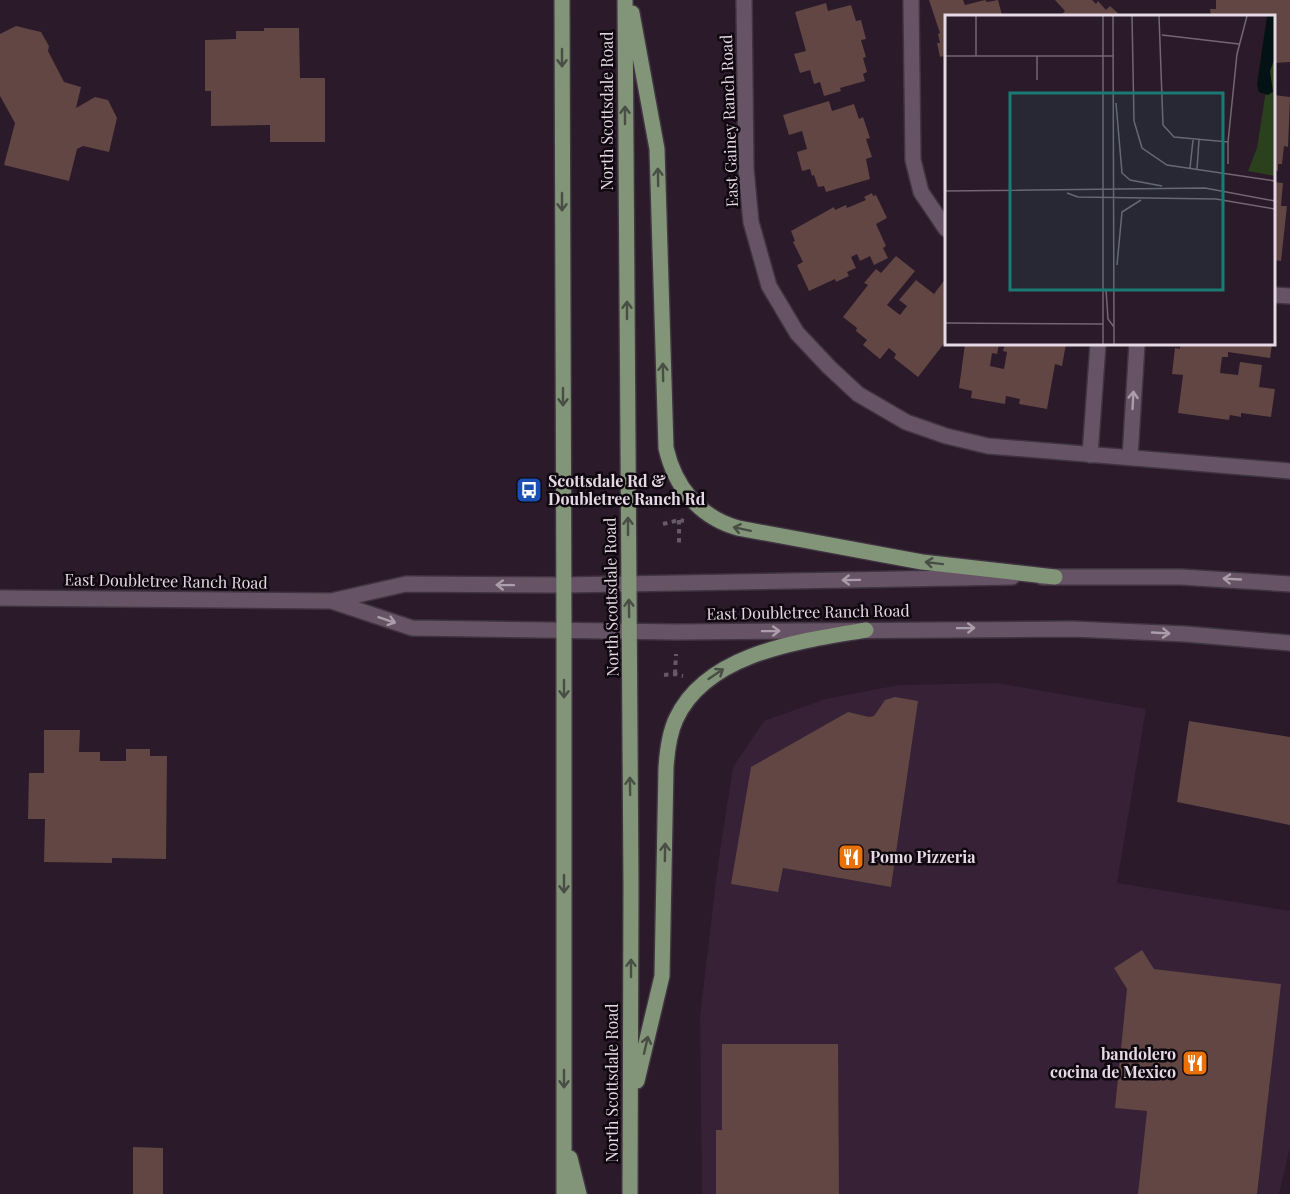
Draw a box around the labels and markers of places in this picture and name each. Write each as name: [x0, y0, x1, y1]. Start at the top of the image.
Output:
place label: Scottsdale Rd & Doubletree Ranch Rd: [548, 470, 706, 509]
bus stop icon: Scottsdale Rd & Doubletree Ranch Rd: [514, 475, 544, 505]
restaurant icon: Pomo Pizzeria: [836, 842, 866, 872]
place label: Pomo Pizzeria: [870, 846, 976, 867]
place label: bandolero cocina de Mexico: [1050, 1043, 1176, 1082]
restaurant icon: bandolero cocina de Mexico: [1180, 1048, 1210, 1078]

